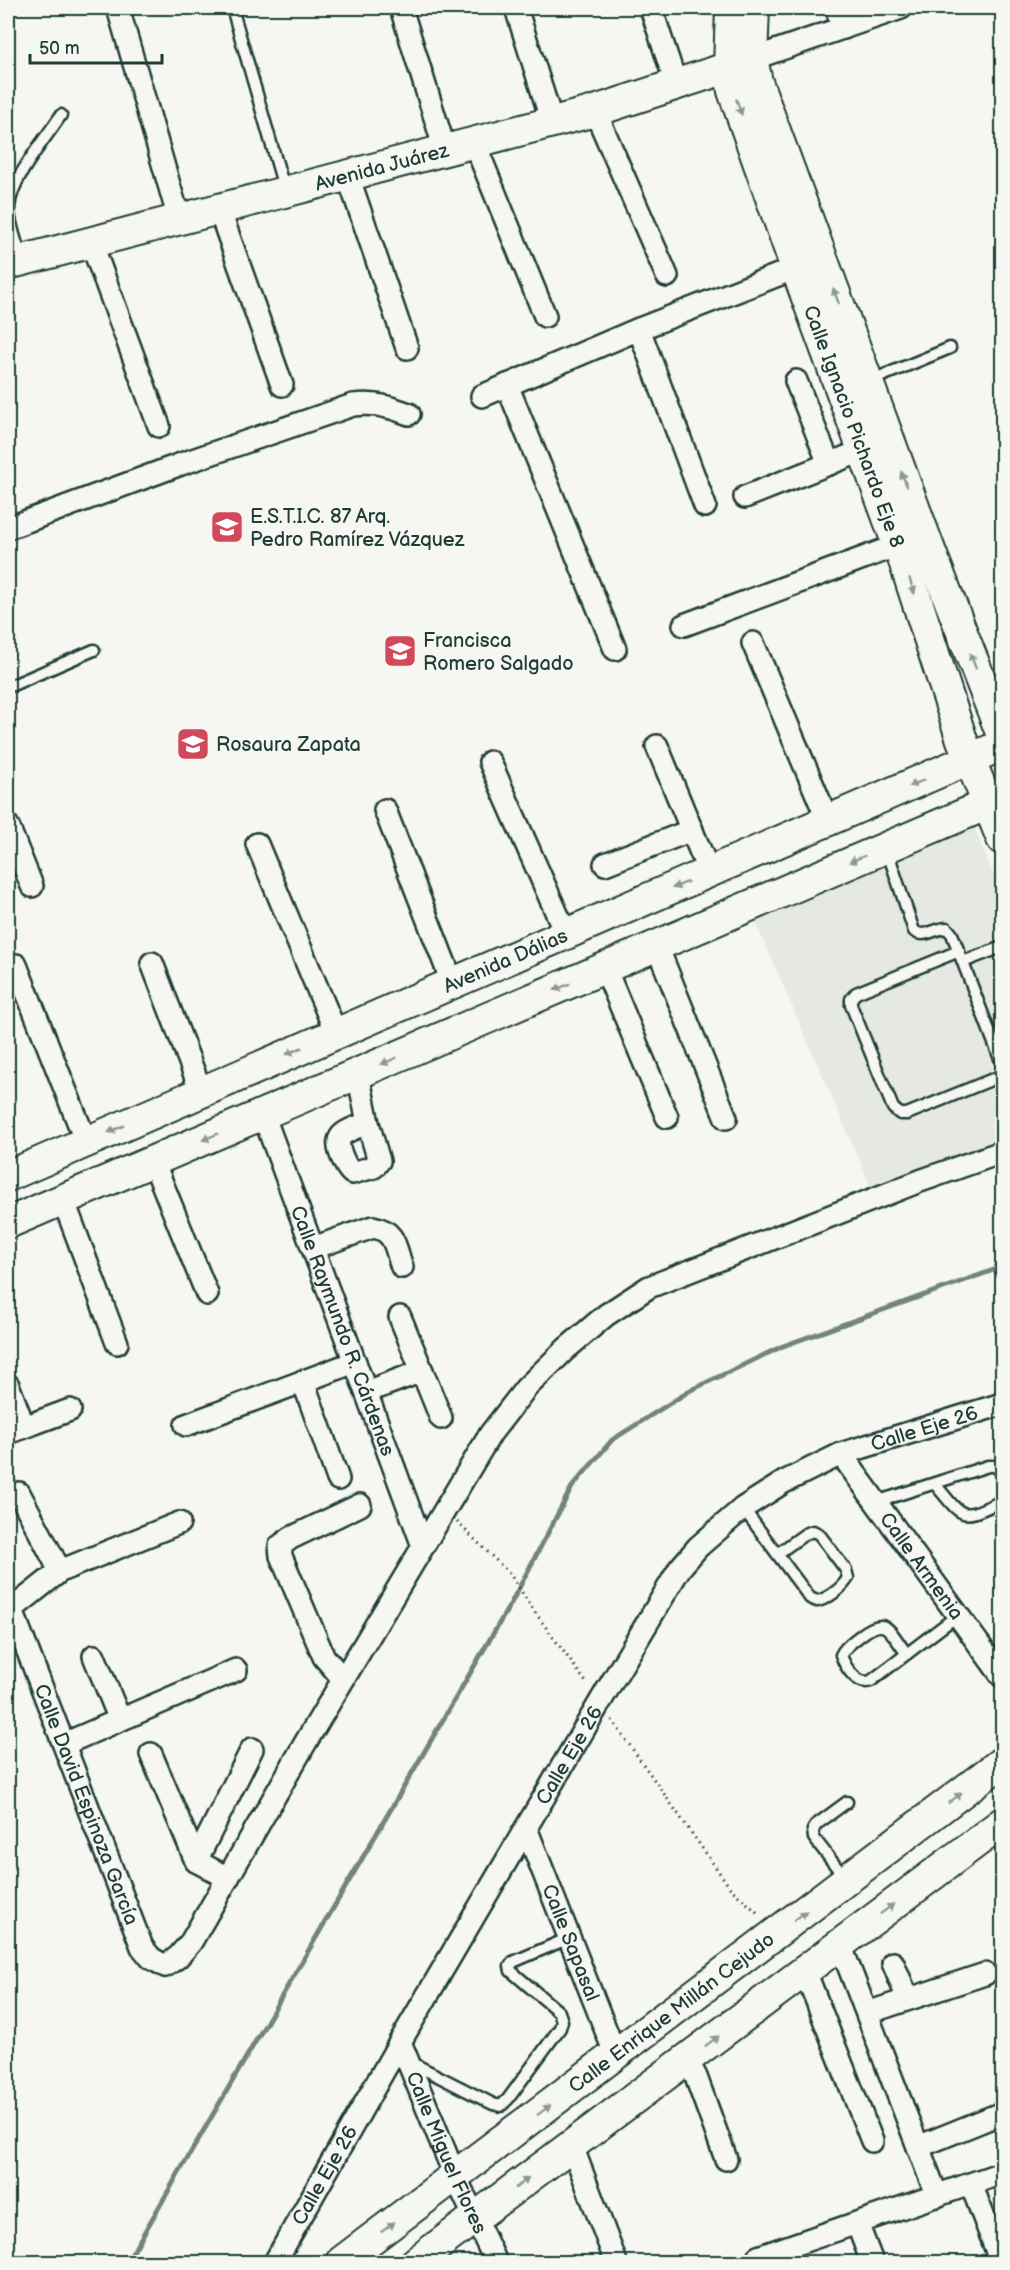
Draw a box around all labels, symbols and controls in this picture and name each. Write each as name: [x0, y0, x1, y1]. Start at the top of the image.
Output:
scale bar: [30, 27, 162, 65]
text: 50 m: [39, 38, 80, 59]
one-way arrow: [734, 98, 744, 116]
street label: Avenida Juárez: [312, 139, 452, 197]
one-way arrow: [830, 287, 840, 305]
street label: Calle Ignacio Pichardo Eje 8: [798, 302, 909, 551]
one-way arrow: [899, 470, 909, 488]
place label: E.S.T.I.C. 87 Arq. Pedro Ramírez Vázquez: [250, 505, 465, 552]
school or university icon: E.S.T.I.C. 87 Arq. Pedro Ramírez Vázquez: [209, 509, 245, 545]
one-way arrow: [908, 577, 918, 595]
place label: Francisca Romero Salgado: [423, 629, 574, 676]
school or university icon: Francisca Romero Salgado: [382, 633, 418, 669]
one-way arrow: [968, 652, 978, 670]
school or university icon: Rosaura Zapata: [175, 726, 211, 762]
place label: Rosaura Zapata: [216, 733, 361, 757]
one-way arrow: [907, 778, 925, 788]
one-way arrow: [848, 855, 866, 864]
one-way arrow: [671, 880, 688, 889]
street label: Avenida Dálias: [440, 924, 572, 999]
one-way arrow: [554, 982, 571, 991]
one-way arrow: [285, 1046, 303, 1056]
one-way arrow: [380, 1056, 398, 1066]
one-way arrow: [106, 1124, 124, 1134]
one-way arrow: [200, 1132, 218, 1142]
street label: Calle Raymundo R. Cárdenas: [285, 1202, 400, 1460]
street label: Calle Eje 26: [868, 1401, 981, 1457]
street label: Calle Armenia: [874, 1508, 968, 1625]
street label: Calle David Espinoza García: [29, 1681, 143, 1929]
street label: Calle Eje 26: [531, 1702, 608, 1809]
one-way arrow: [947, 1792, 963, 1804]
street label: Calle Sapasal: [536, 1881, 604, 2005]
one-way arrow: [879, 1903, 895, 1915]
one-way arrow: [792, 1910, 808, 1923]
street label: Calle Enrique Millán Cejudo: [564, 1928, 779, 2099]
one-way arrow: [704, 2034, 720, 2047]
street label: Calle Miguel Flores: [400, 2068, 492, 2238]
one-way arrow: [535, 2104, 551, 2116]
street label: Calle Eje 26: [287, 2121, 363, 2230]
one-way arrow: [514, 2177, 530, 2189]
one-way arrow: [380, 2221, 396, 2233]

